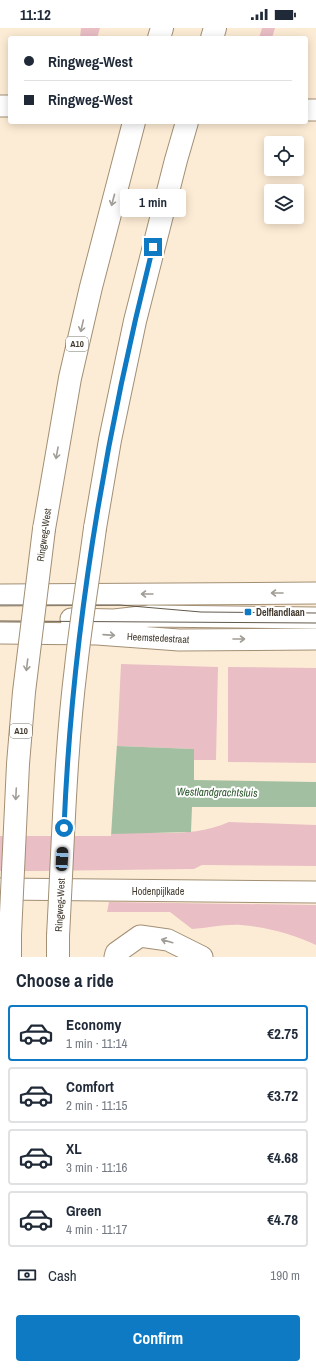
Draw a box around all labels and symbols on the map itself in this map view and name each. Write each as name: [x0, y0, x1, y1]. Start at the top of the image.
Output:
callout: 1 min: [120, 189, 186, 217]
one-way arrow: [109, 193, 116, 206]
route end: [144, 238, 162, 256]
one-way arrow: [77, 319, 85, 332]
road number: A10: [66, 337, 88, 351]
one-way arrow: [53, 447, 61, 460]
street label: Ringweg-West: [34, 507, 54, 562]
one-way arrow: [271, 589, 284, 597]
one-way arrow: [141, 590, 154, 598]
place label: Delflandlaan: [256, 606, 305, 619]
marker: Delflandlaan: [243, 607, 253, 617]
street label: Heemstedestraat: [126, 630, 190, 646]
one-way arrow: [102, 632, 115, 639]
one-way arrow: [232, 635, 245, 643]
one-way arrow: [24, 658, 31, 671]
road number: A10: [10, 724, 32, 738]
water label: Westlandgrachtsluis: [176, 784, 258, 800]
one-way arrow: [13, 787, 20, 800]
route start: [55, 819, 73, 837]
car: [55, 847, 69, 871]
street label: Ringweg-West: [52, 877, 68, 932]
street label: Hodenpijlkade: [132, 885, 185, 898]
one-way arrow: [160, 937, 173, 944]

